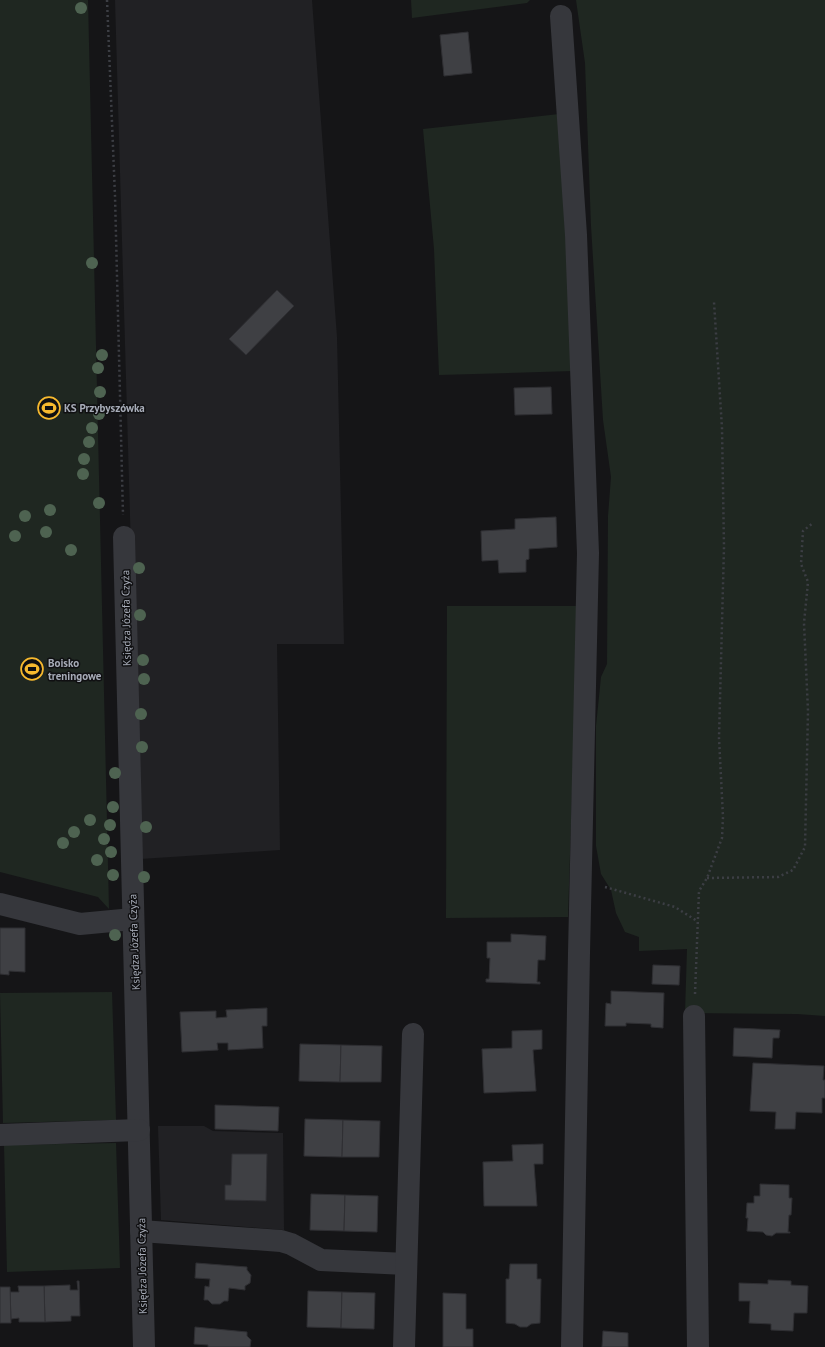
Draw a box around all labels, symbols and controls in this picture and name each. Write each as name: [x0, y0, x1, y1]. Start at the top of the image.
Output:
sports icon: KS Przybyszówka: [36, 395, 62, 421]
place label: KS Przybyszówka: [64, 401, 145, 415]
street label: Księdza Józefa Czyża: [118, 570, 134, 666]
sports icon: Boisko treningowe: [19, 656, 45, 682]
place label: Boisko treningowe: [48, 656, 102, 683]
street label: Księdza Józefa Czyża: [125, 894, 143, 990]
street label: Księdza Józefa Czyża: [134, 1218, 150, 1314]

